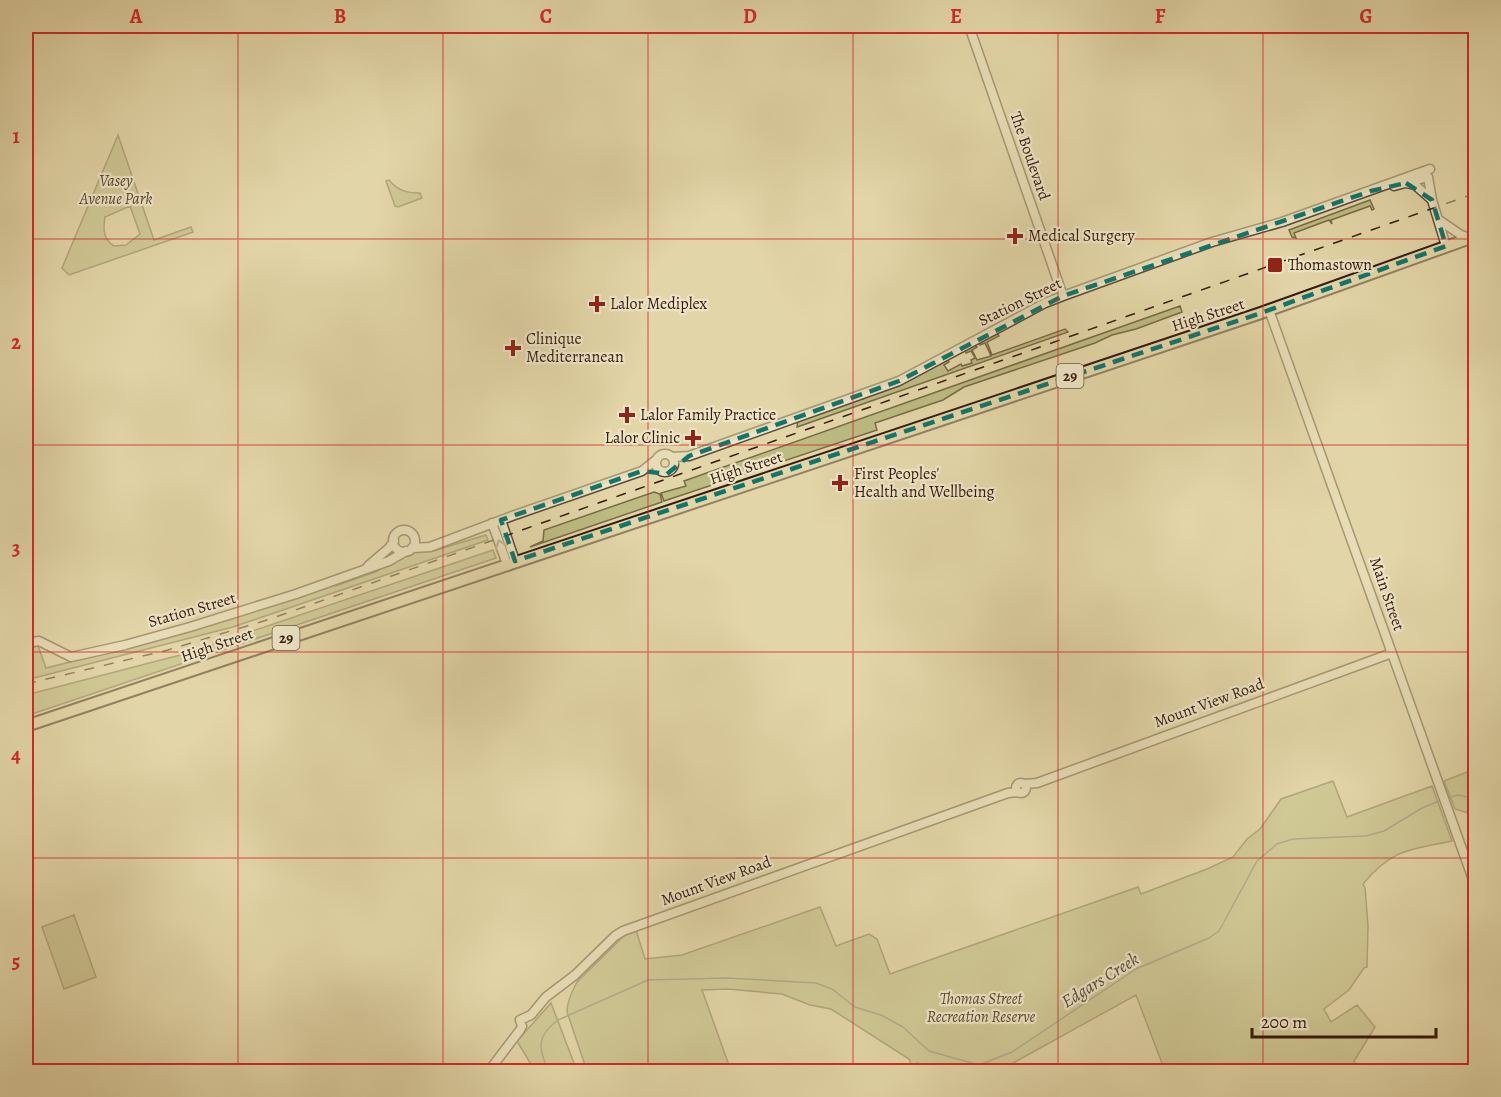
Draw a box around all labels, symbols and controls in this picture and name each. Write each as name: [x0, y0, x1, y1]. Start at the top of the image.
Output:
text: A: [129, 3, 143, 30]
text: B: [334, 3, 346, 30]
text: C: [540, 3, 552, 30]
text: D: [743, 3, 757, 30]
text: E: [950, 3, 962, 30]
text: F: [1155, 3, 1166, 30]
text: G: [1359, 3, 1373, 30]
street label: The Boulevard: [1005, 109, 1056, 204]
text: 1: [12, 123, 20, 150]
park label: Vasey Avenue Park: [79, 170, 152, 210]
place label: Medical Surgery: [1028, 225, 1135, 247]
marker: Medical Surgery: [1006, 227, 1024, 245]
place label: Thomastown: [1288, 254, 1372, 276]
marker: Thomastown: [1266, 256, 1284, 274]
street label: Station Street: [975, 272, 1065, 332]
place label: Lalor Mediplex: [610, 293, 707, 315]
street label: High Street: [1169, 293, 1247, 337]
marker: Lalor Mediplex: [588, 295, 606, 313]
place label: Clinique Mediterranean: [526, 328, 624, 368]
text: 2: [11, 329, 21, 356]
marker: Clinique Mediterranean: [504, 339, 522, 357]
road number: 29: [1056, 364, 1084, 388]
place label: Lalor Family Practice: [640, 404, 776, 426]
marker: Lalor Family Practice: [618, 406, 636, 424]
place label: Lalor Clinic: [605, 427, 680, 449]
marker: Lalor Clinic: [684, 429, 702, 447]
street label: High Street: [707, 446, 785, 490]
place label: First Peoples' Health and Wellbeing: [854, 463, 995, 503]
marker: First Peoples' Health and Wellbeing: [831, 474, 849, 492]
text: 3: [12, 535, 20, 562]
one-way arrow: [494, 539, 507, 549]
street label: Main Street: [1364, 554, 1410, 634]
street label: Station Street: [146, 587, 238, 633]
street label: High Street: [178, 622, 256, 668]
road number: 29: [272, 626, 300, 650]
street label: Mount View Road: [1151, 673, 1267, 733]
text: 4: [11, 742, 21, 769]
street label: Mount View Road: [658, 851, 774, 911]
water label: Edgars Creek: [1057, 947, 1143, 1013]
text: 5: [12, 948, 20, 975]
park label: Thomas Street Recreation Reserve: [927, 988, 1035, 1028]
scale bar: [1252, 1001, 1436, 1039]
text: 200 m: [1261, 1010, 1307, 1034]

